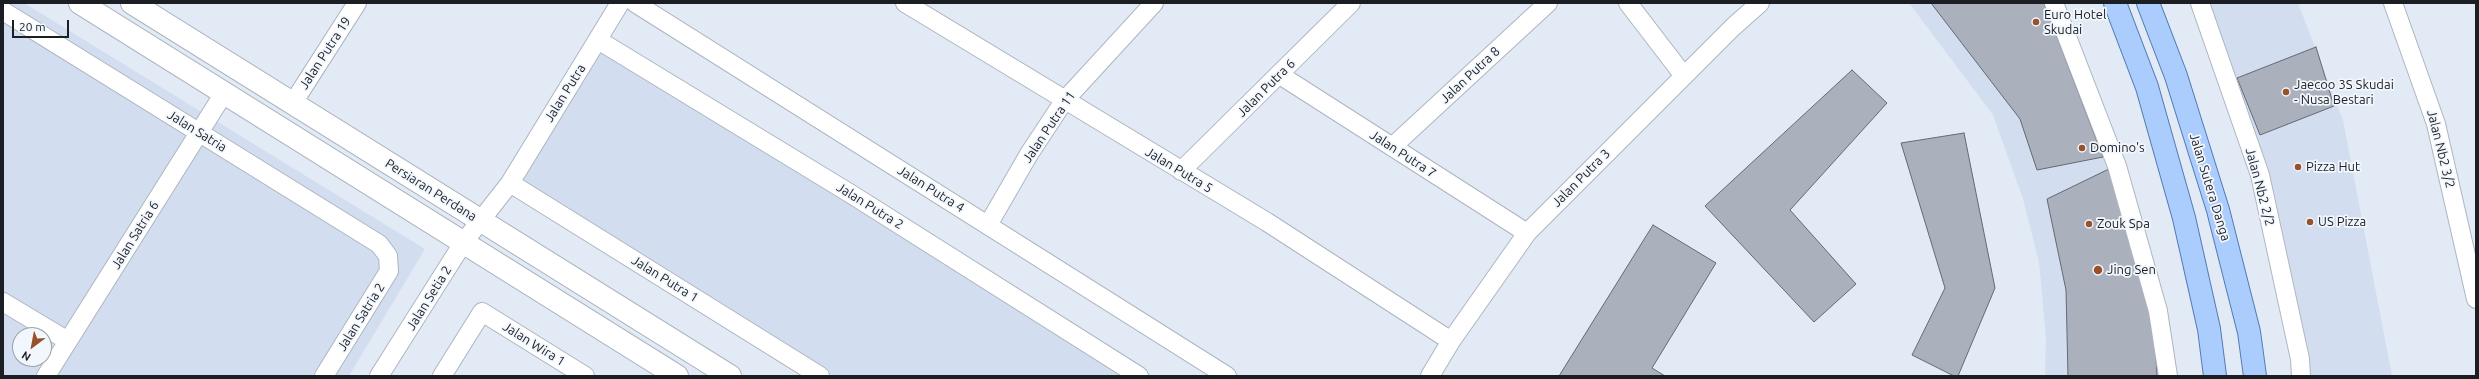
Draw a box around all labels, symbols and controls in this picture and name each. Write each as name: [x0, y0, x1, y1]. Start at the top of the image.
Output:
place label: Euro Hotel Skudai: [2044, 7, 2106, 38]
scale bar: [14, 12, 71, 38]
street label: Jalan Putra 19: [296, 14, 354, 92]
marker: Euro Hotel Skudai: [2031, 17, 2041, 27]
text: 20 m: [19, 20, 46, 33]
street label: Jalan Putra 8: [1437, 43, 1503, 107]
street label: Jalan Putra 6: [1234, 56, 1298, 120]
street label: Jalan Putra: [541, 61, 589, 125]
place label: Jaecoo 3S Skudai - Nusa Bestari: [2294, 77, 2394, 108]
marker: Jaecoo 3S Skudai - Nusa Bestari: [2281, 87, 2291, 97]
street label: Jalan Putra 11: [1019, 88, 1079, 166]
street label: Jalan Satria: [164, 107, 230, 155]
street label: Jalan Nb2 3/2: [2424, 108, 2458, 190]
street label: Jalan Putra 7: [1367, 127, 1439, 181]
street label: Jalan Sutera Danga: [2186, 131, 2234, 243]
place label: Domino's: [2090, 140, 2145, 156]
marker: Domino's: [2077, 143, 2087, 153]
street label: Jalan Putra 5: [1142, 144, 1216, 196]
street label: Jalan Putra 3: [1549, 146, 1613, 210]
street label: Jalan Nb2 2/2: [2242, 146, 2278, 228]
street label: Persiaran Perdana: [382, 156, 480, 224]
place label: Pizza Hut: [2306, 159, 2360, 175]
street label: Jalan Putra 4: [895, 162, 967, 216]
marker: Pizza Hut: [2293, 162, 2303, 172]
street label: Jalan Putra 2: [834, 179, 906, 233]
street label: Jalan Satria 6: [108, 198, 162, 272]
place label: US Pizza: [2318, 214, 2366, 230]
place label: Zouk Spa: [2097, 216, 2150, 232]
marker: US Pizza: [2305, 217, 2315, 227]
marker: Zouk Spa: [2084, 219, 2094, 229]
street label: Jalan Putra 1: [629, 252, 701, 306]
place label: Jing Sen: [2107, 262, 2156, 278]
street label: Jalan Setia 2: [403, 263, 455, 333]
marker: Jing Sen: [2092, 264, 2104, 276]
street label: Jalan Satria 2: [334, 280, 388, 354]
street label: Jalan Wira 1: [500, 319, 568, 369]
north arrow: [12, 327, 52, 367]
text: N: [20, 349, 33, 364]

